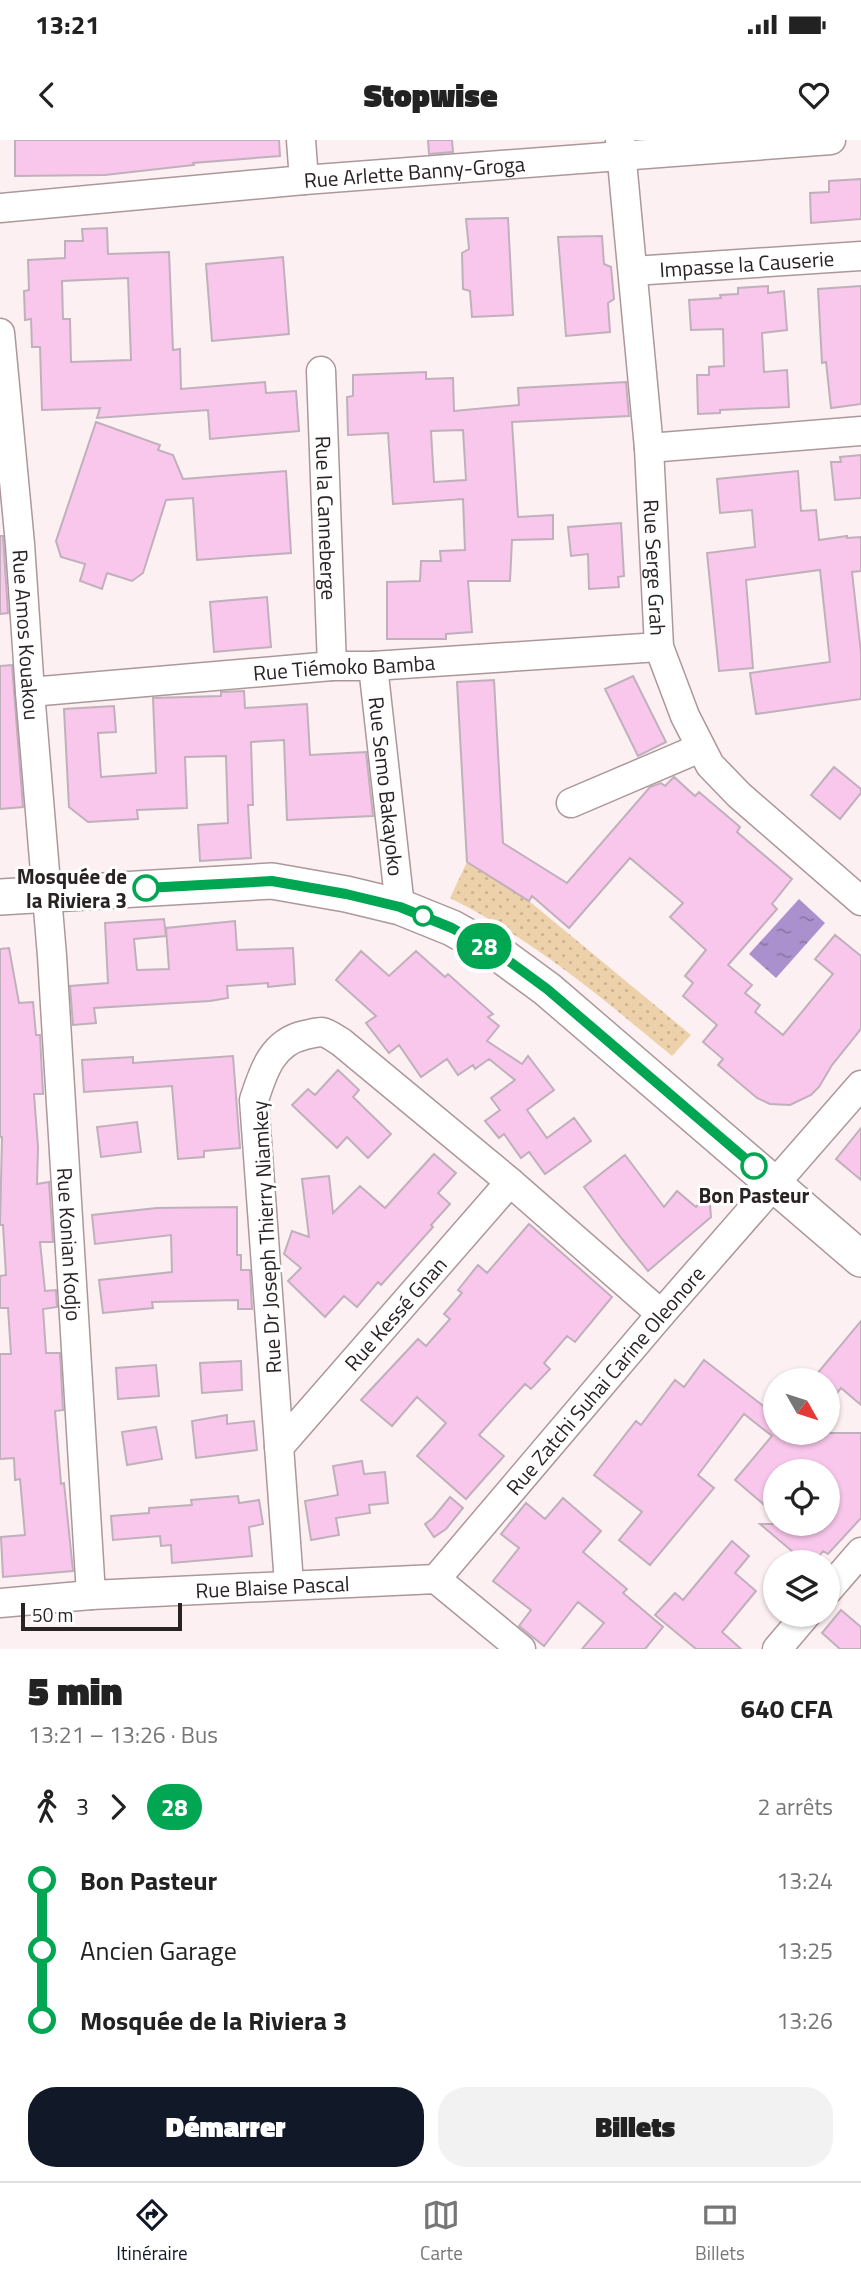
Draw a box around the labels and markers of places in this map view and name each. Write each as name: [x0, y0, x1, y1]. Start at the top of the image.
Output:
place label: Mosquée de la Riviera 3: [17, 860, 127, 916]
marker: Mosquée de la Riviera 3: [133, 875, 159, 901]
unlabelled marker: [413, 906, 433, 926]
marker: Bon Pasteur: [741, 1153, 767, 1179]
place label: Bon Pasteur: [699, 1179, 810, 1211]

